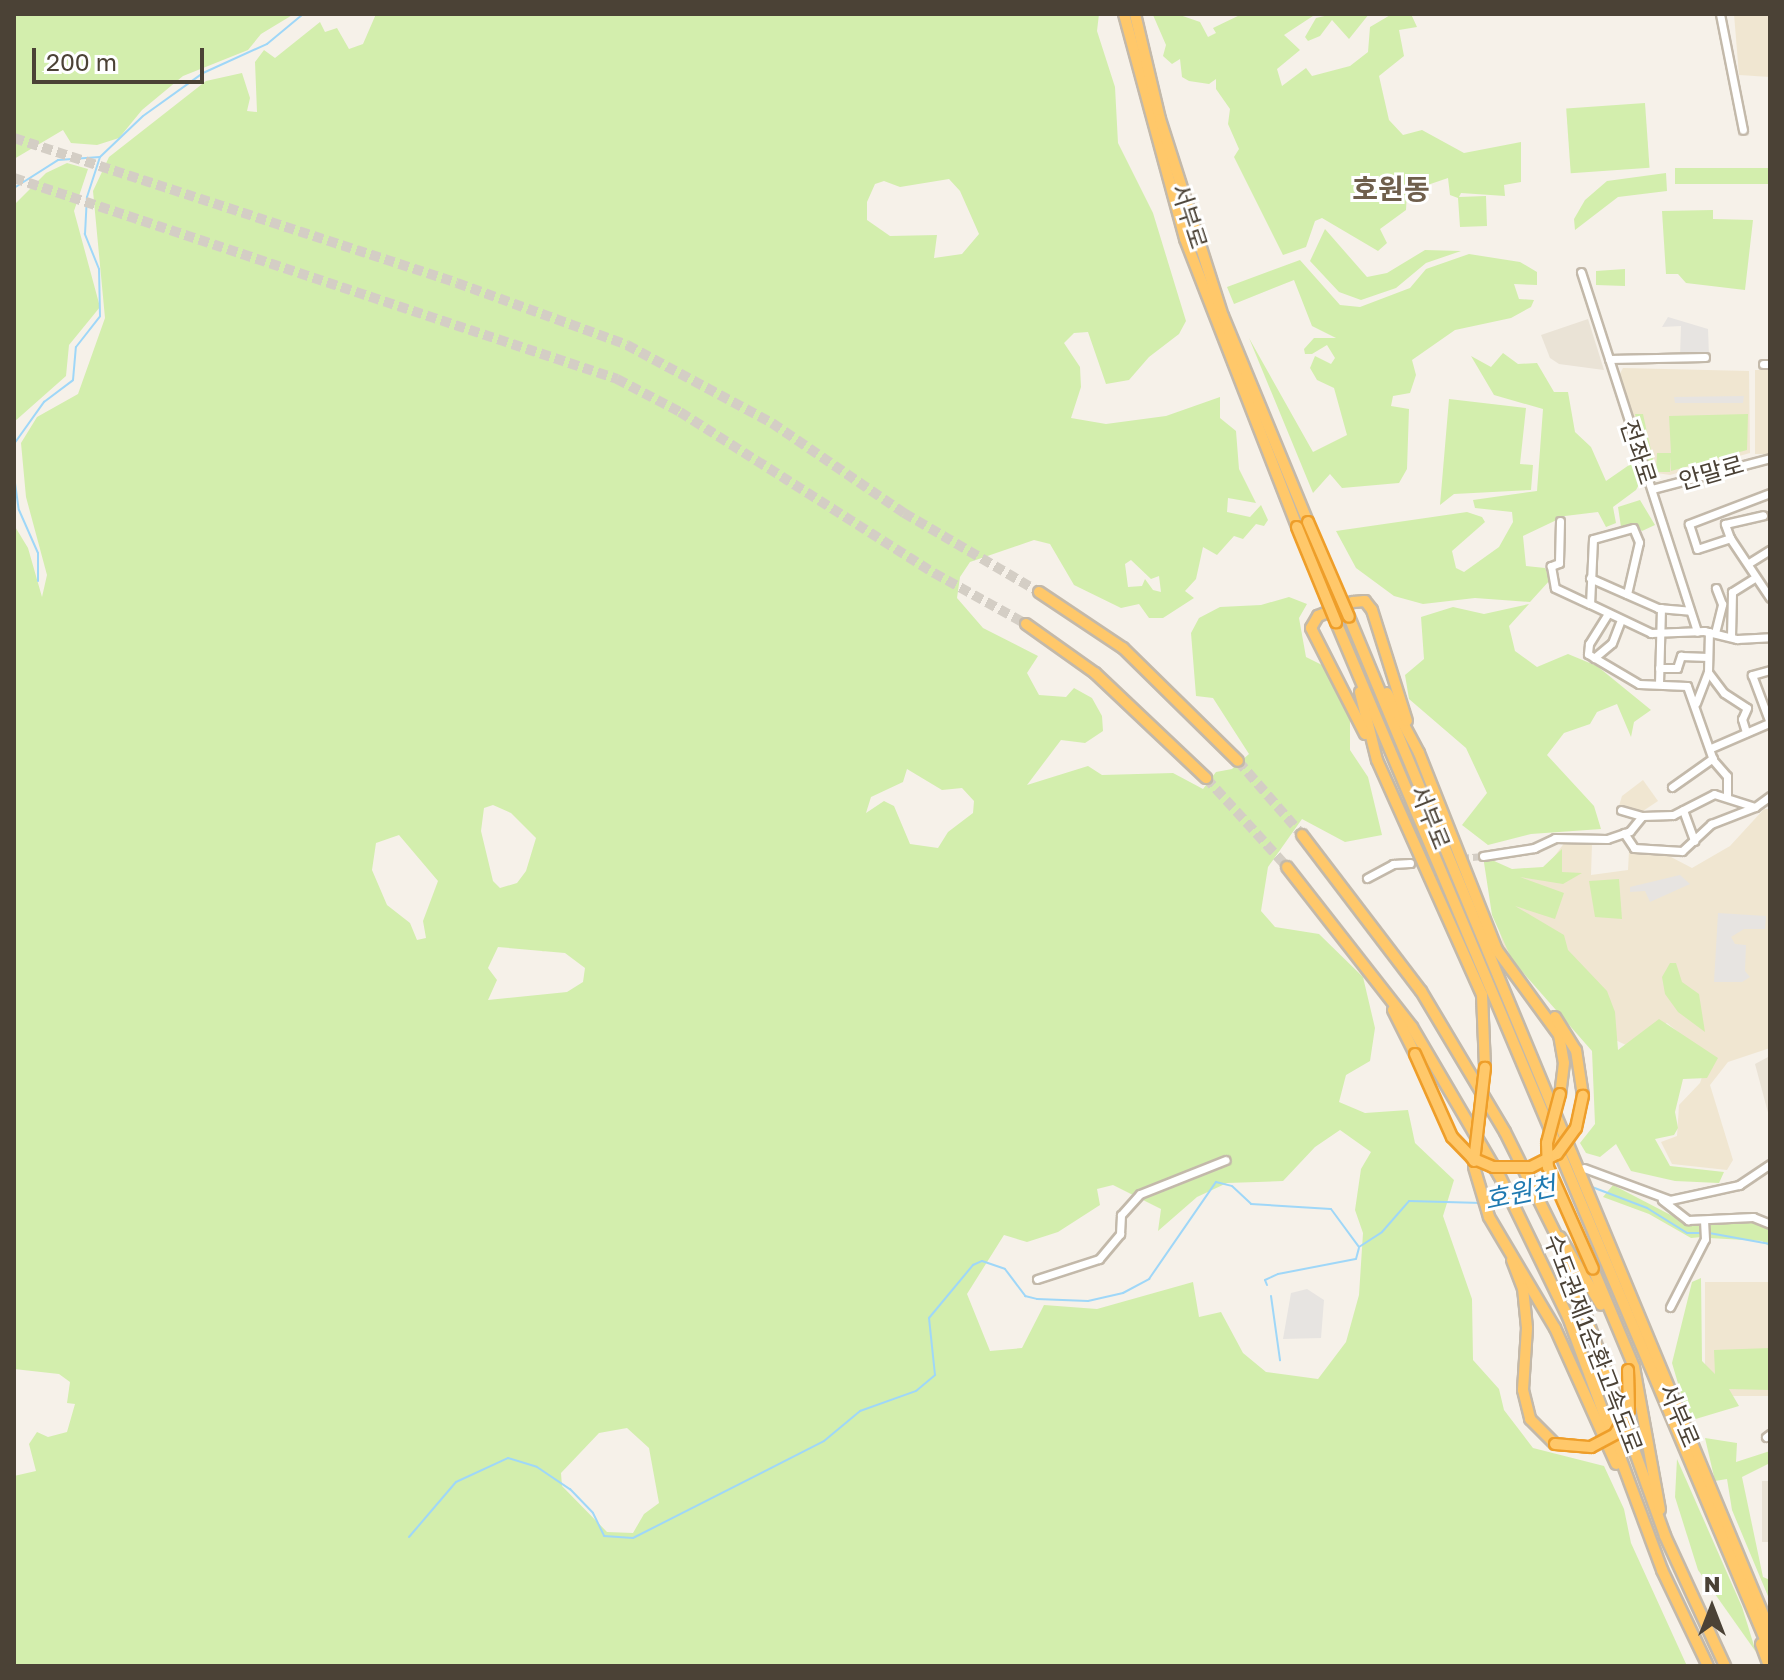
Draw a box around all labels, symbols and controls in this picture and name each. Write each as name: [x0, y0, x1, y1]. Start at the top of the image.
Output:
scale bar: [36, 32, 208, 82]
text: 200 m: [46, 47, 117, 76]
district label: 호원동: [1352, 172, 1430, 206]
street label: 서부로: [1166, 180, 1214, 252]
street label: 전좌로: [1615, 416, 1663, 488]
street label: 안말로: [1675, 449, 1747, 495]
street label: 서부로: [1405, 781, 1457, 853]
water label: 호원천: [1482, 1170, 1558, 1216]
street label: 수도권제1순환고속도로: [1539, 1229, 1649, 1457]
street label: 서부로: [1654, 1379, 1706, 1451]
north arrow: [1672, 1568, 1752, 1648]
text: N: [1704, 1570, 1720, 1597]

